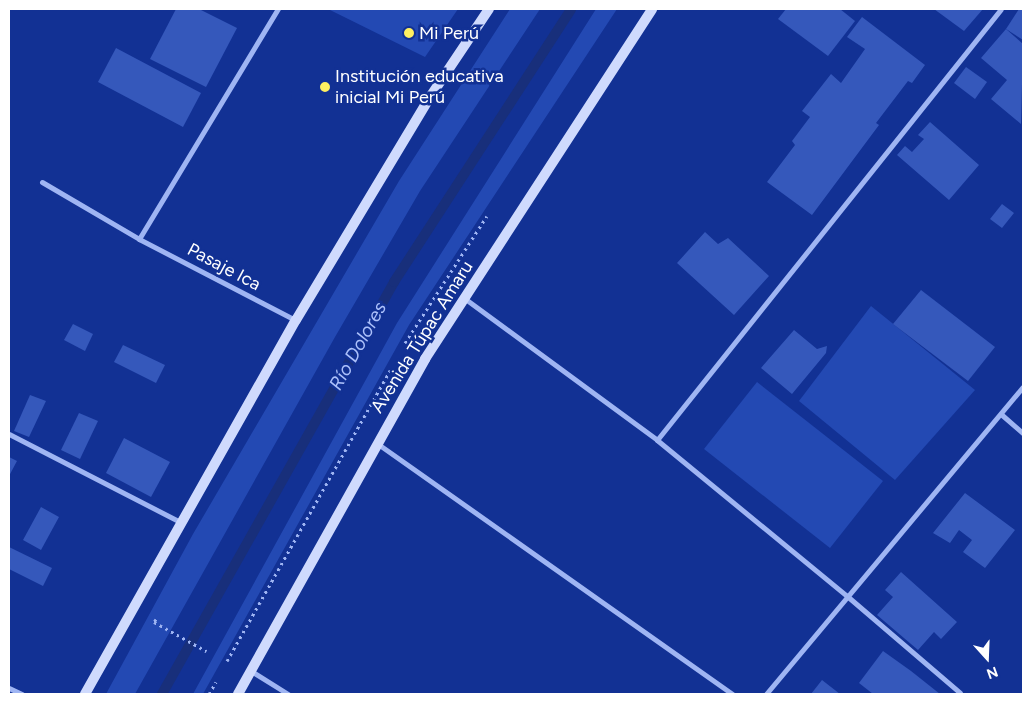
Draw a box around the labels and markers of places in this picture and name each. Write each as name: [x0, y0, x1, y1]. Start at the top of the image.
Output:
place label: Mi Perú: [419, 22, 479, 44]
marker: Mi Perú: [403, 27, 415, 39]
place label: Institución educativa inicial Mi Perú: [335, 66, 504, 108]
marker: Institución educativa inicial Mi Perú: [319, 81, 331, 93]

